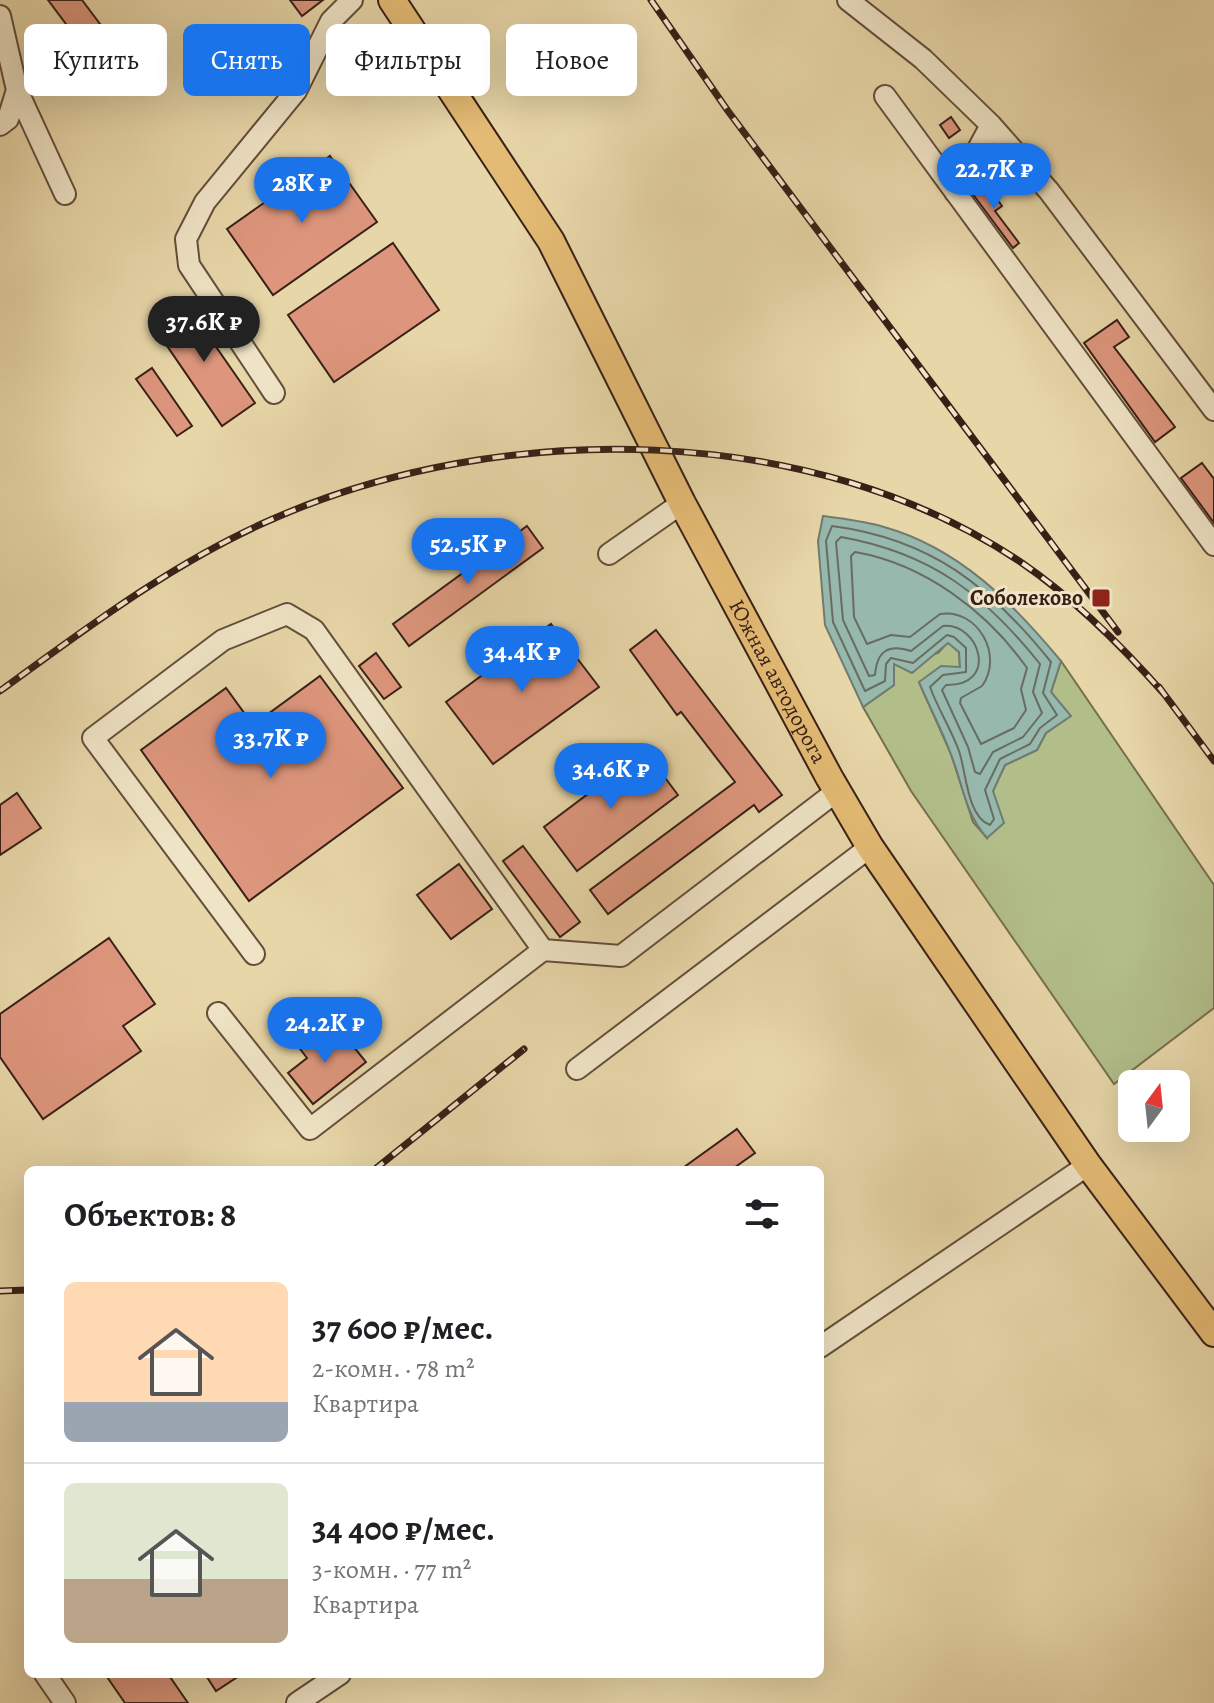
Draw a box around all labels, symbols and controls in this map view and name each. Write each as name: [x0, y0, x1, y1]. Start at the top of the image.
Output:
chip: Купить: [24, 24, 167, 96]
chip: Снять: [183, 24, 310, 96]
chip: Фильтры: [326, 24, 490, 96]
chip: Новое: [506, 24, 637, 96]
pin: 22.7K ₽: [920, 143, 1068, 211]
text: 22.7K ₽: [955, 151, 1033, 186]
pin: 28K ₽: [246, 157, 358, 225]
text: 28K ₽: [272, 165, 332, 200]
pin: 37.6K ₽: [130, 296, 278, 364]
text: 37.6K ₽: [166, 304, 242, 339]
pin: 52.5K ₽: [394, 518, 542, 586]
text: 52.5K ₽: [430, 526, 506, 561]
place label: Соболеково: [970, 583, 1083, 613]
marker: Соболеково: [1090, 587, 1112, 609]
street label: Южная автодорога: [721, 594, 834, 769]
pin: 34.4K ₽: [448, 626, 596, 694]
text: 34.4K ₽: [483, 634, 561, 669]
pin: 33.7K ₽: [197, 712, 345, 780]
text: 33.7K ₽: [233, 720, 309, 755]
pin: 34.6K ₽: [537, 743, 685, 811]
text: 34.6K ₽: [572, 751, 650, 786]
pin: 24.2K ₽: [251, 997, 399, 1065]
text: 24.2K ₽: [285, 1005, 365, 1040]
north arrow: [1118, 1070, 1190, 1142]
map controls: [1118, 1070, 1190, 1142]
text: Объектов: 8: [64, 1191, 236, 1238]
icon: filters: [740, 1192, 784, 1236]
text: 37 600 ₽/мес.: [312, 1304, 494, 1351]
icon: home: [128, 1314, 224, 1410]
text: 2-комн. · 78 m²: [312, 1351, 475, 1386]
text: Квартира: [312, 1386, 419, 1421]
text: 34 400 ₽/мес.: [312, 1505, 495, 1552]
icon: home: [128, 1515, 224, 1611]
text: 3-комн. · 77 m²: [312, 1552, 471, 1587]
text: Квартира: [312, 1587, 419, 1622]

